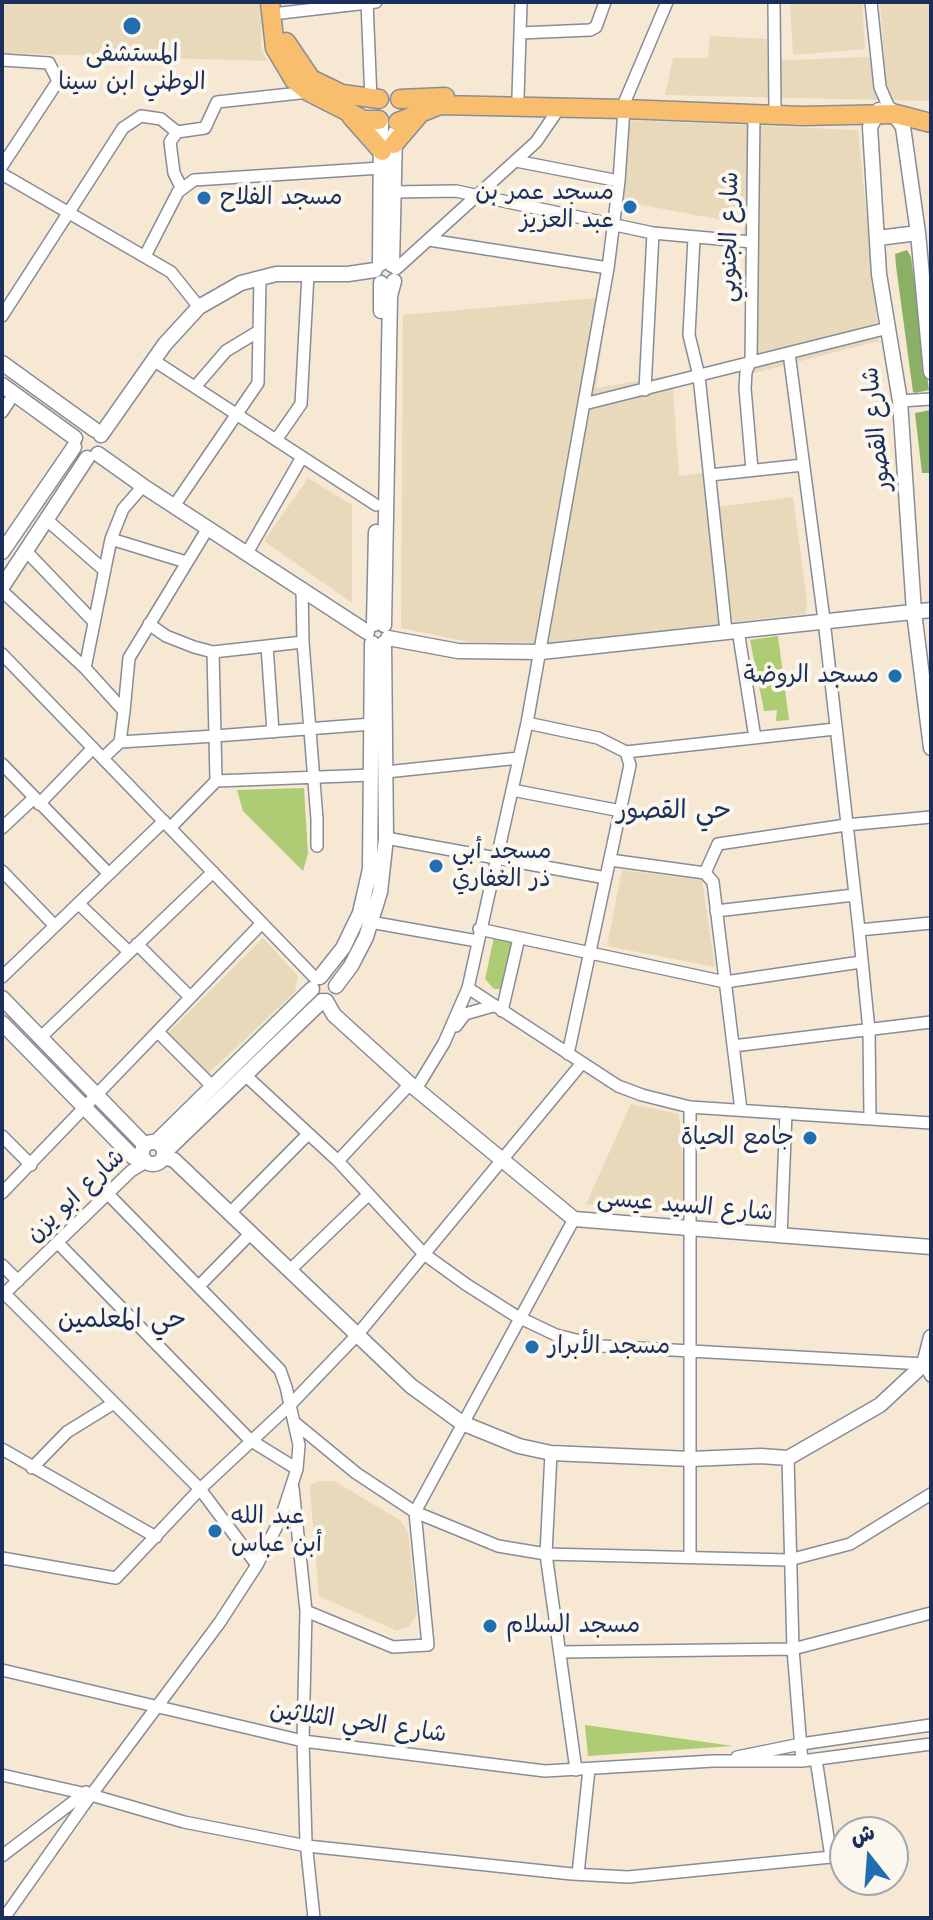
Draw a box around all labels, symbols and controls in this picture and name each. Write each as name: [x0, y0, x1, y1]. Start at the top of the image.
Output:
marker: المستشفى الوطني ابن سينا: [121, 15, 143, 37]
place label: المستشفى الوطني ابن سينا: [58, 41, 206, 97]
street label: شارع الجنوبي: [714, 171, 746, 303]
place label: مسجد عمر بن عبد العزيز: [475, 179, 614, 235]
place label: مسجد الفلاح: [220, 184, 342, 212]
marker: مسجد الفلاح: [195, 189, 213, 207]
marker: مسجد عمر بن عبد العزيز: [621, 198, 639, 216]
street label: شارع القصور: [856, 366, 898, 492]
place label: مسجد الروضة: [743, 662, 879, 690]
marker: مسجد الروضة: [886, 667, 904, 685]
district label: حي القصور: [617, 795, 731, 827]
place label: مسجد أبي ذر الغفاري: [452, 838, 551, 894]
marker: مسجد أبي ذر الغفاري: [427, 857, 445, 875]
place label: جامع الحياة: [681, 1124, 794, 1152]
marker: جامع الحياة: [801, 1129, 819, 1147]
street label: شارع ابو يزن: [21, 1143, 131, 1249]
street label: شارع السيد عيسى: [596, 1184, 774, 1228]
district label: حي المعلمين: [58, 1304, 186, 1336]
place label: مسجد الأبرار: [548, 1333, 670, 1361]
marker: مسجد الأبرار: [523, 1338, 541, 1356]
place label: عبد الله أبن عباس: [231, 1503, 322, 1559]
marker: عبد الله أبن عباس: [206, 1522, 224, 1540]
place label: مسجد السلام: [506, 1612, 640, 1640]
marker: مسجد السلام: [481, 1617, 499, 1635]
street label: شارع الحي الثلاثين: [268, 1696, 448, 1750]
north arrow: [829, 1816, 909, 1896]
text: ش: [847, 1817, 878, 1852]

